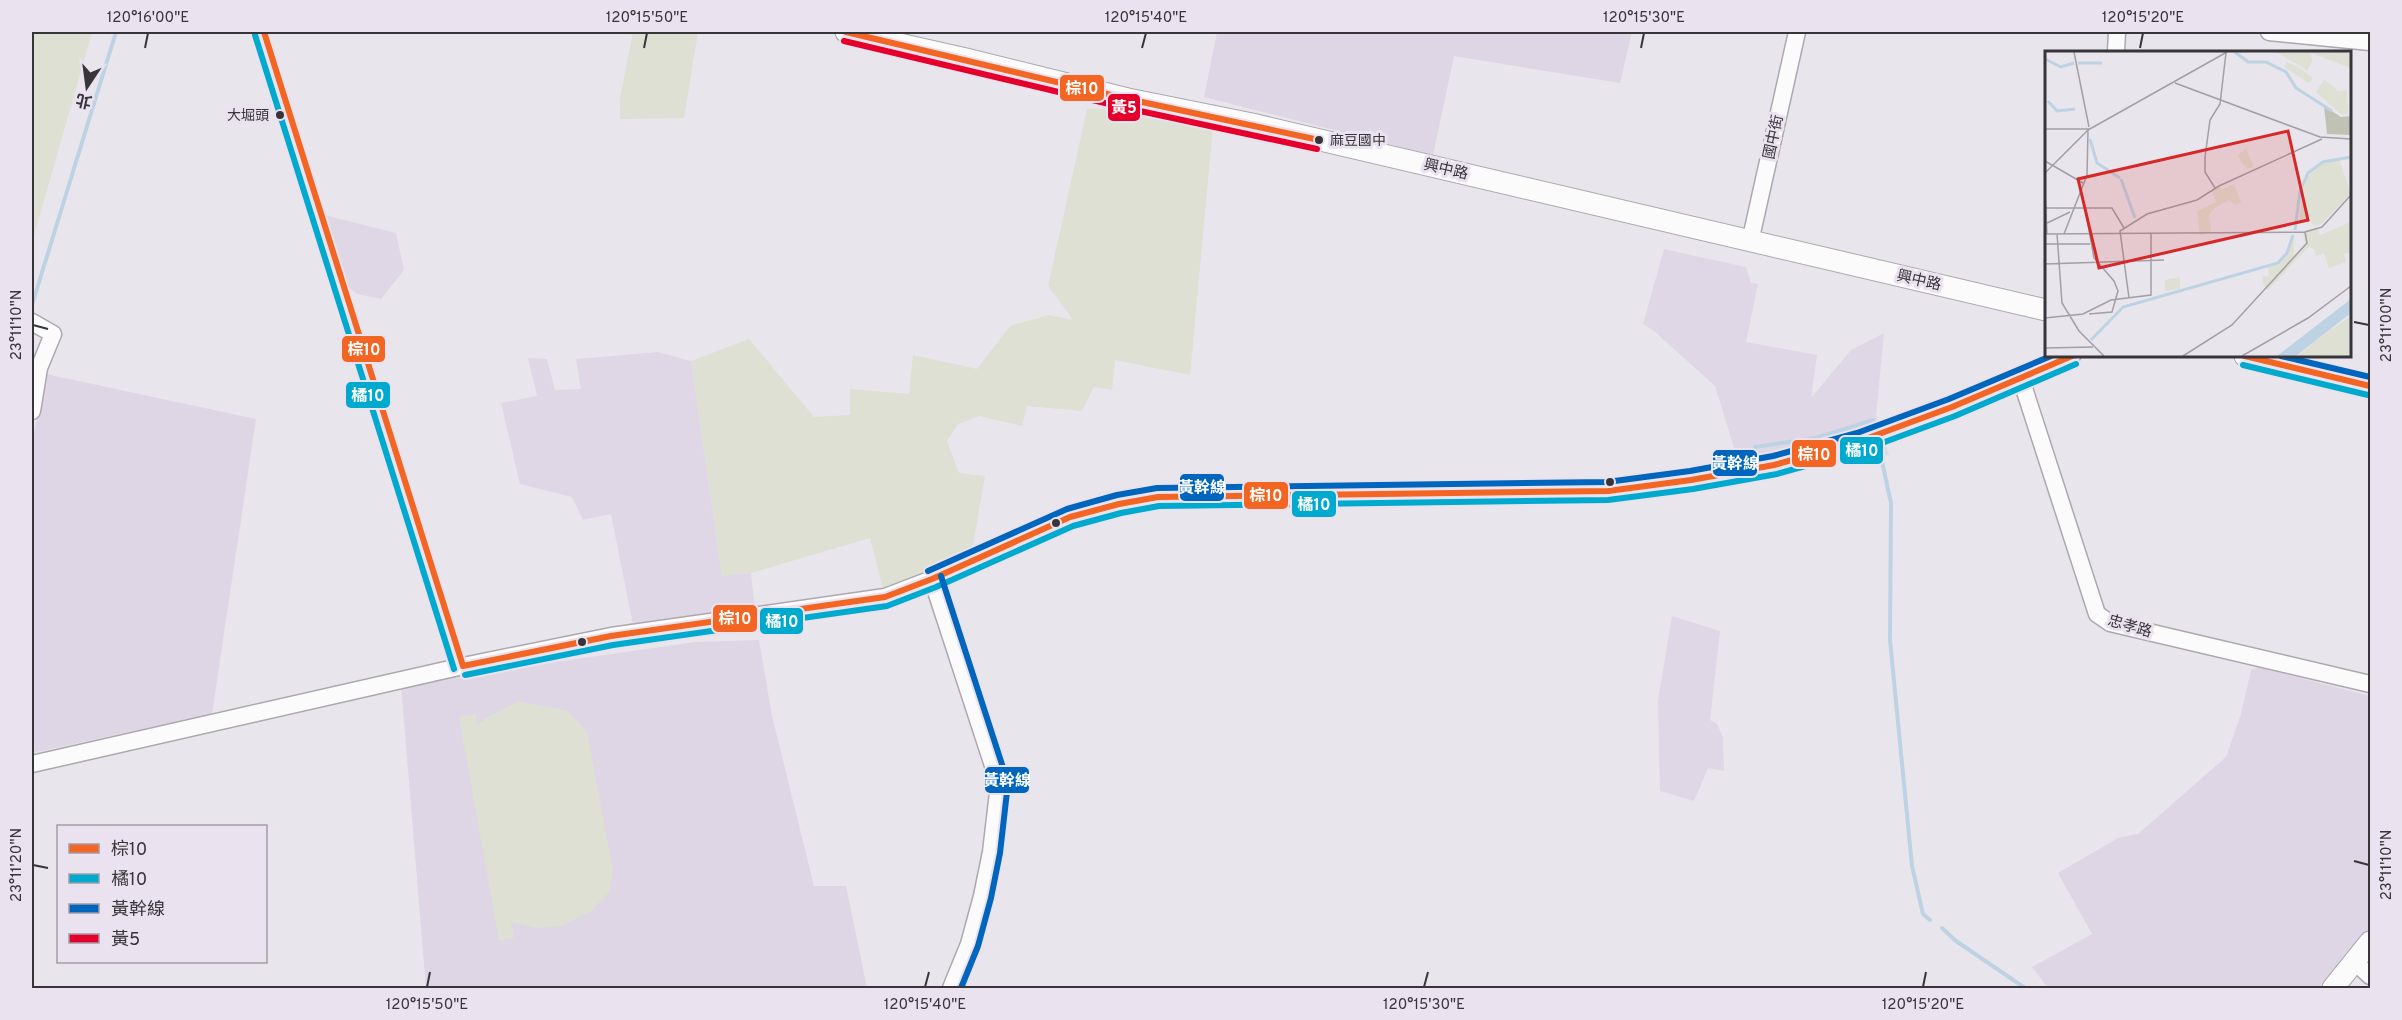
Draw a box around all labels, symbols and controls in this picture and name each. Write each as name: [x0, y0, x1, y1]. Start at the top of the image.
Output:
text: 120°16'00"E: [107, 9, 189, 28]
text: 120°15'50"E: [606, 9, 688, 28]
text: 120°15'40"E: [1105, 9, 1187, 28]
text: 120°15'30"E: [1603, 9, 1685, 28]
text: 120°15'20"E: [2102, 9, 2184, 28]
inset map: [2045, 51, 2351, 357]
north arrow: [57, 57, 117, 117]
line badge: 棕10: [1059, 74, 1105, 102]
text: 棕10: [1066, 79, 1098, 100]
text: 北: [74, 88, 94, 111]
line badge: 黃5: [1107, 93, 1141, 122]
text: 黃5: [1111, 99, 1137, 119]
place label: 大堀頭: [227, 108, 269, 125]
marker: 大堀頭: [274, 109, 286, 121]
street label: 國中街: [1760, 113, 1788, 161]
place label: 麻豆國中: [1330, 133, 1386, 150]
marker: 麻豆國中: [1313, 134, 1325, 146]
street label: 興中路: [1422, 156, 1470, 185]
street label: 興中路: [1895, 267, 1943, 296]
text: 23°11'00"N: [2378, 288, 2397, 362]
text: 23°11'10"N: [8, 290, 27, 360]
line badge: 棕10: [341, 335, 386, 363]
text: 棕10: [348, 340, 380, 361]
line badge: 橘10: [345, 381, 391, 409]
text: 橘10: [351, 387, 384, 407]
line badge: 橘10: [1839, 436, 1884, 465]
line badge: 棕10: [1791, 439, 1837, 468]
text: 橘10: [1845, 442, 1878, 462]
text: 棕10: [1798, 445, 1830, 466]
line badge: 黃幹線: [1712, 449, 1758, 477]
text: 黃幹線: [1711, 454, 1759, 475]
line badge: 黃幹線: [1179, 473, 1225, 502]
unlabelled marker: [1604, 476, 1616, 488]
text: 黃幹線: [1178, 478, 1226, 499]
line badge: 棕10: [1243, 481, 1289, 510]
text: 棕10: [1250, 486, 1282, 507]
line badge: 橘10: [1291, 490, 1337, 518]
text: 橘10: [1297, 496, 1330, 516]
unlabelled marker: [1050, 517, 1062, 529]
line badge: 棕10: [712, 604, 758, 633]
line badge: 橘10: [759, 607, 804, 635]
text: 棕10: [719, 609, 751, 630]
street label: 忠孝路: [2105, 612, 2154, 643]
text: 橘10: [765, 613, 798, 633]
unlabelled marker: [576, 636, 588, 648]
line badge: 黃幹線: [984, 766, 1030, 794]
text: 黃幹線: [983, 771, 1031, 792]
legend: [57, 825, 267, 963]
text: 23°11'20"N: [8, 828, 27, 902]
text: 23°11'10"N: [2378, 830, 2397, 900]
text: 棕10: [111, 839, 147, 862]
text: 橘10: [111, 869, 147, 892]
text: 黃幹線: [111, 899, 165, 922]
text: 黃5: [111, 929, 140, 952]
text: 120°15'50"E: [386, 996, 468, 1015]
text: 120°15'40"E: [884, 996, 966, 1015]
text: 120°15'30"E: [1383, 996, 1465, 1015]
text: 120°15'20"E: [1882, 996, 1964, 1015]

